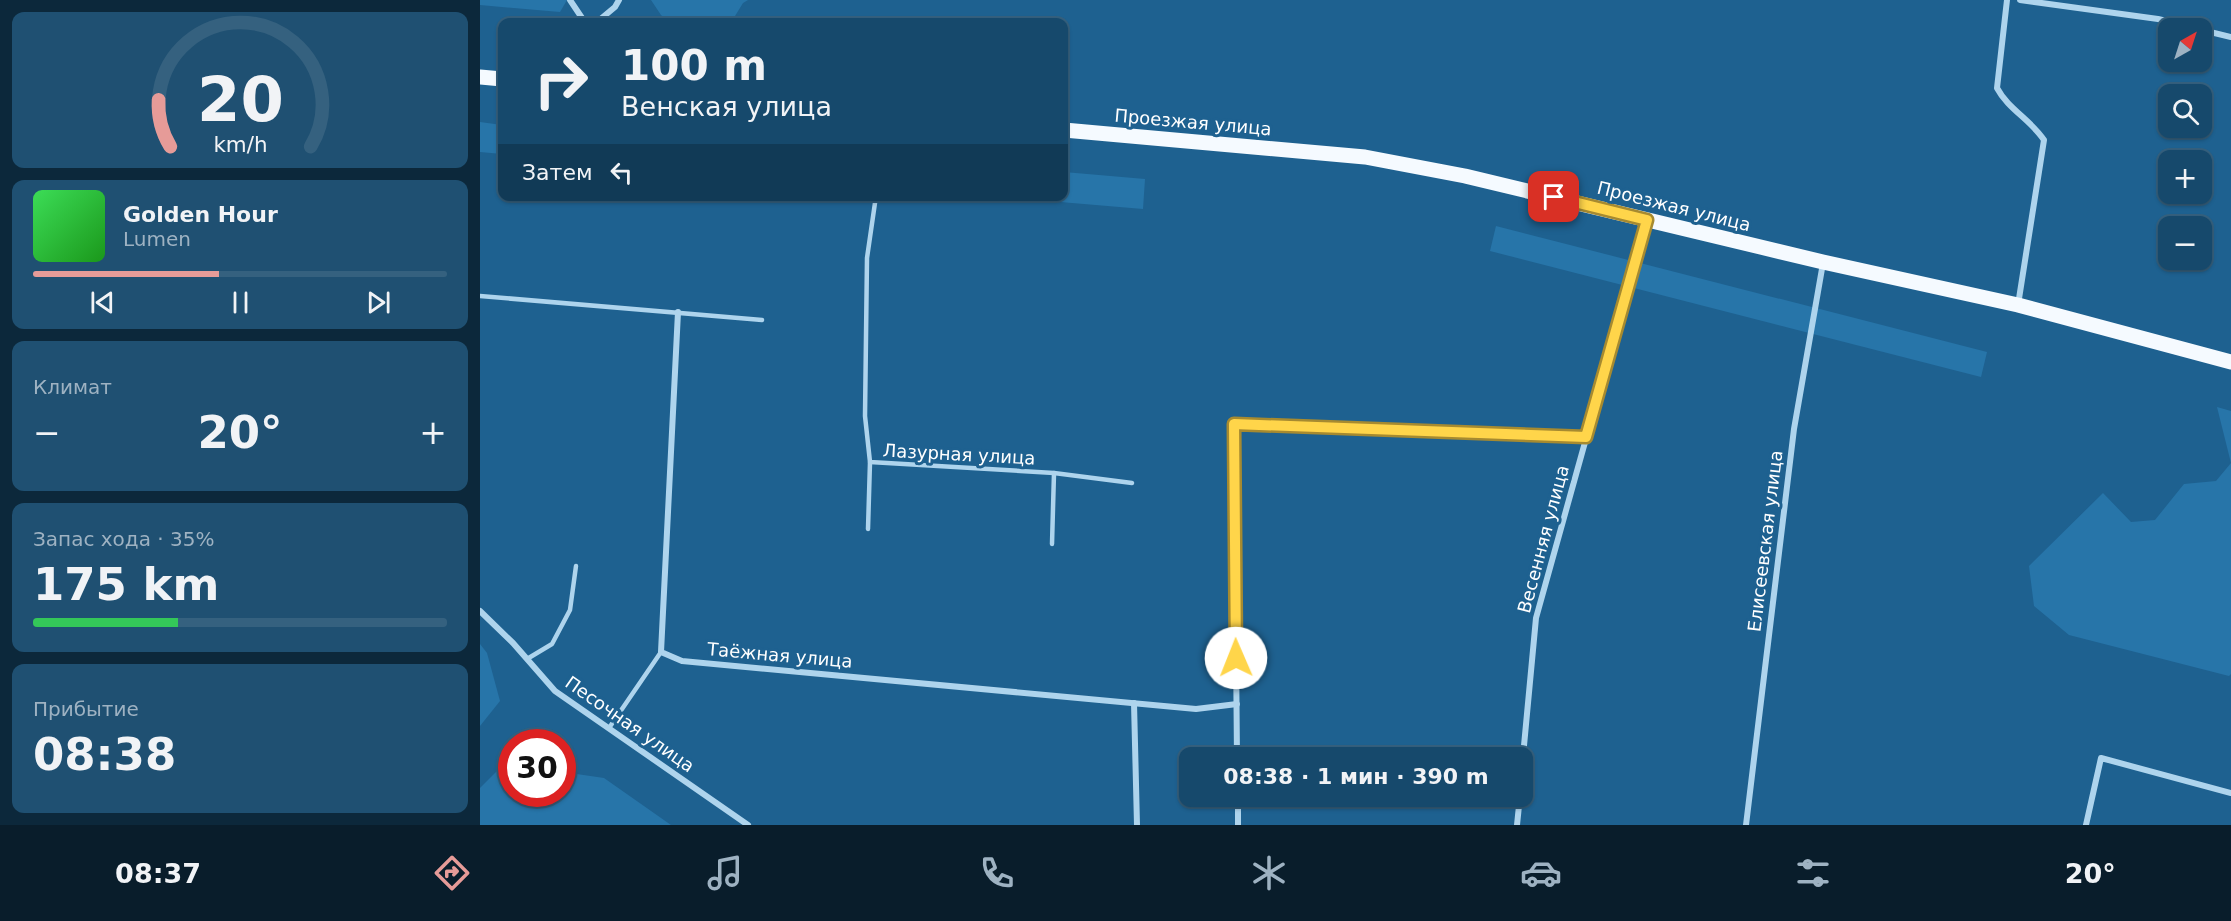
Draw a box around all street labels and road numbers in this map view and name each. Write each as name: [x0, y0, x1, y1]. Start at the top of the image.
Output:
street label: Проезжая улица: [1114, 105, 1272, 139]
street label: Проезжая улица: [1595, 177, 1753, 235]
street label: Лазурная улица: [882, 440, 1036, 468]
street label: Елисеевская улица: [1743, 449, 1787, 633]
street label: Весенняя улица: [1513, 463, 1573, 615]
street label: Таёжная улица: [705, 638, 854, 672]
street label: Песочная улица: [561, 672, 699, 776]

